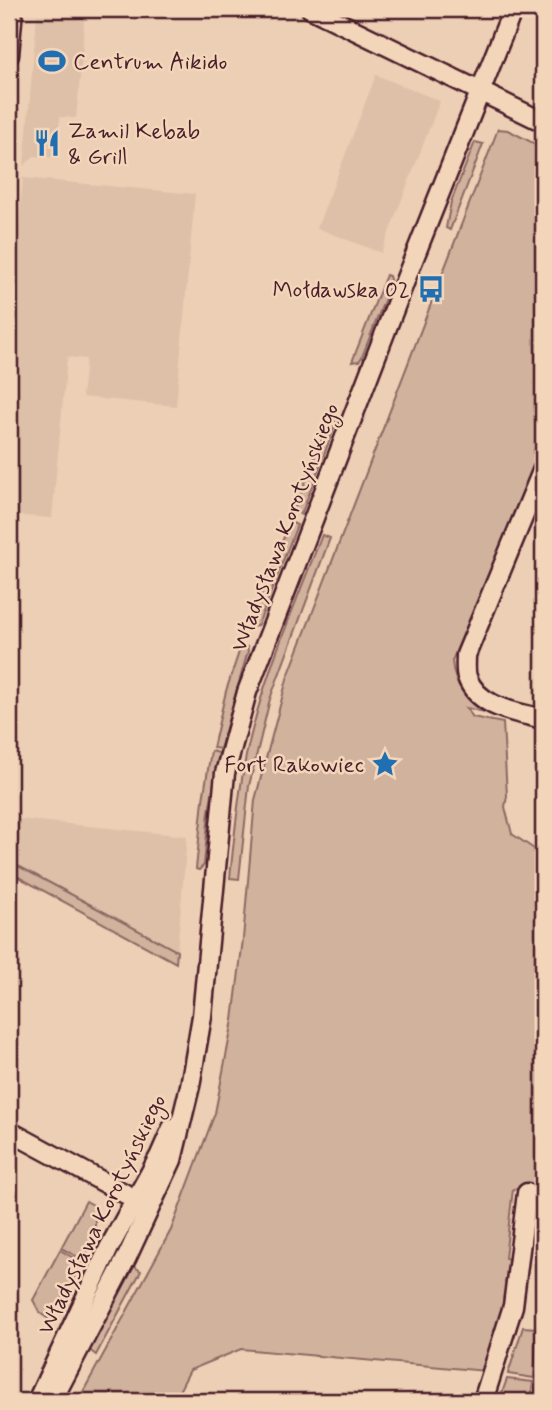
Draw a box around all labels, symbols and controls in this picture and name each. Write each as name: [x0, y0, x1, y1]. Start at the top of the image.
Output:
sports icon: Centrum Aikido: [37, 46, 67, 76]
place label: Centrum Aikido: [73, 48, 228, 78]
place label: Zamil Kebab & Grill: [68, 117, 200, 173]
restaurant icon: Zamil Kebab & Grill: [32, 128, 62, 158]
bus stop icon: Mołdawska 02: [416, 274, 446, 304]
place label: Mołdawska 02: [272, 276, 410, 306]
street label: Władysława Korotyńskiego: [225, 399, 349, 657]
place icon: Fort Rakowiec: [370, 749, 400, 779]
place label: Fort Rakowiec: [224, 751, 364, 781]
street label: Władysława Korotyńskiego: [31, 1090, 176, 1341]

